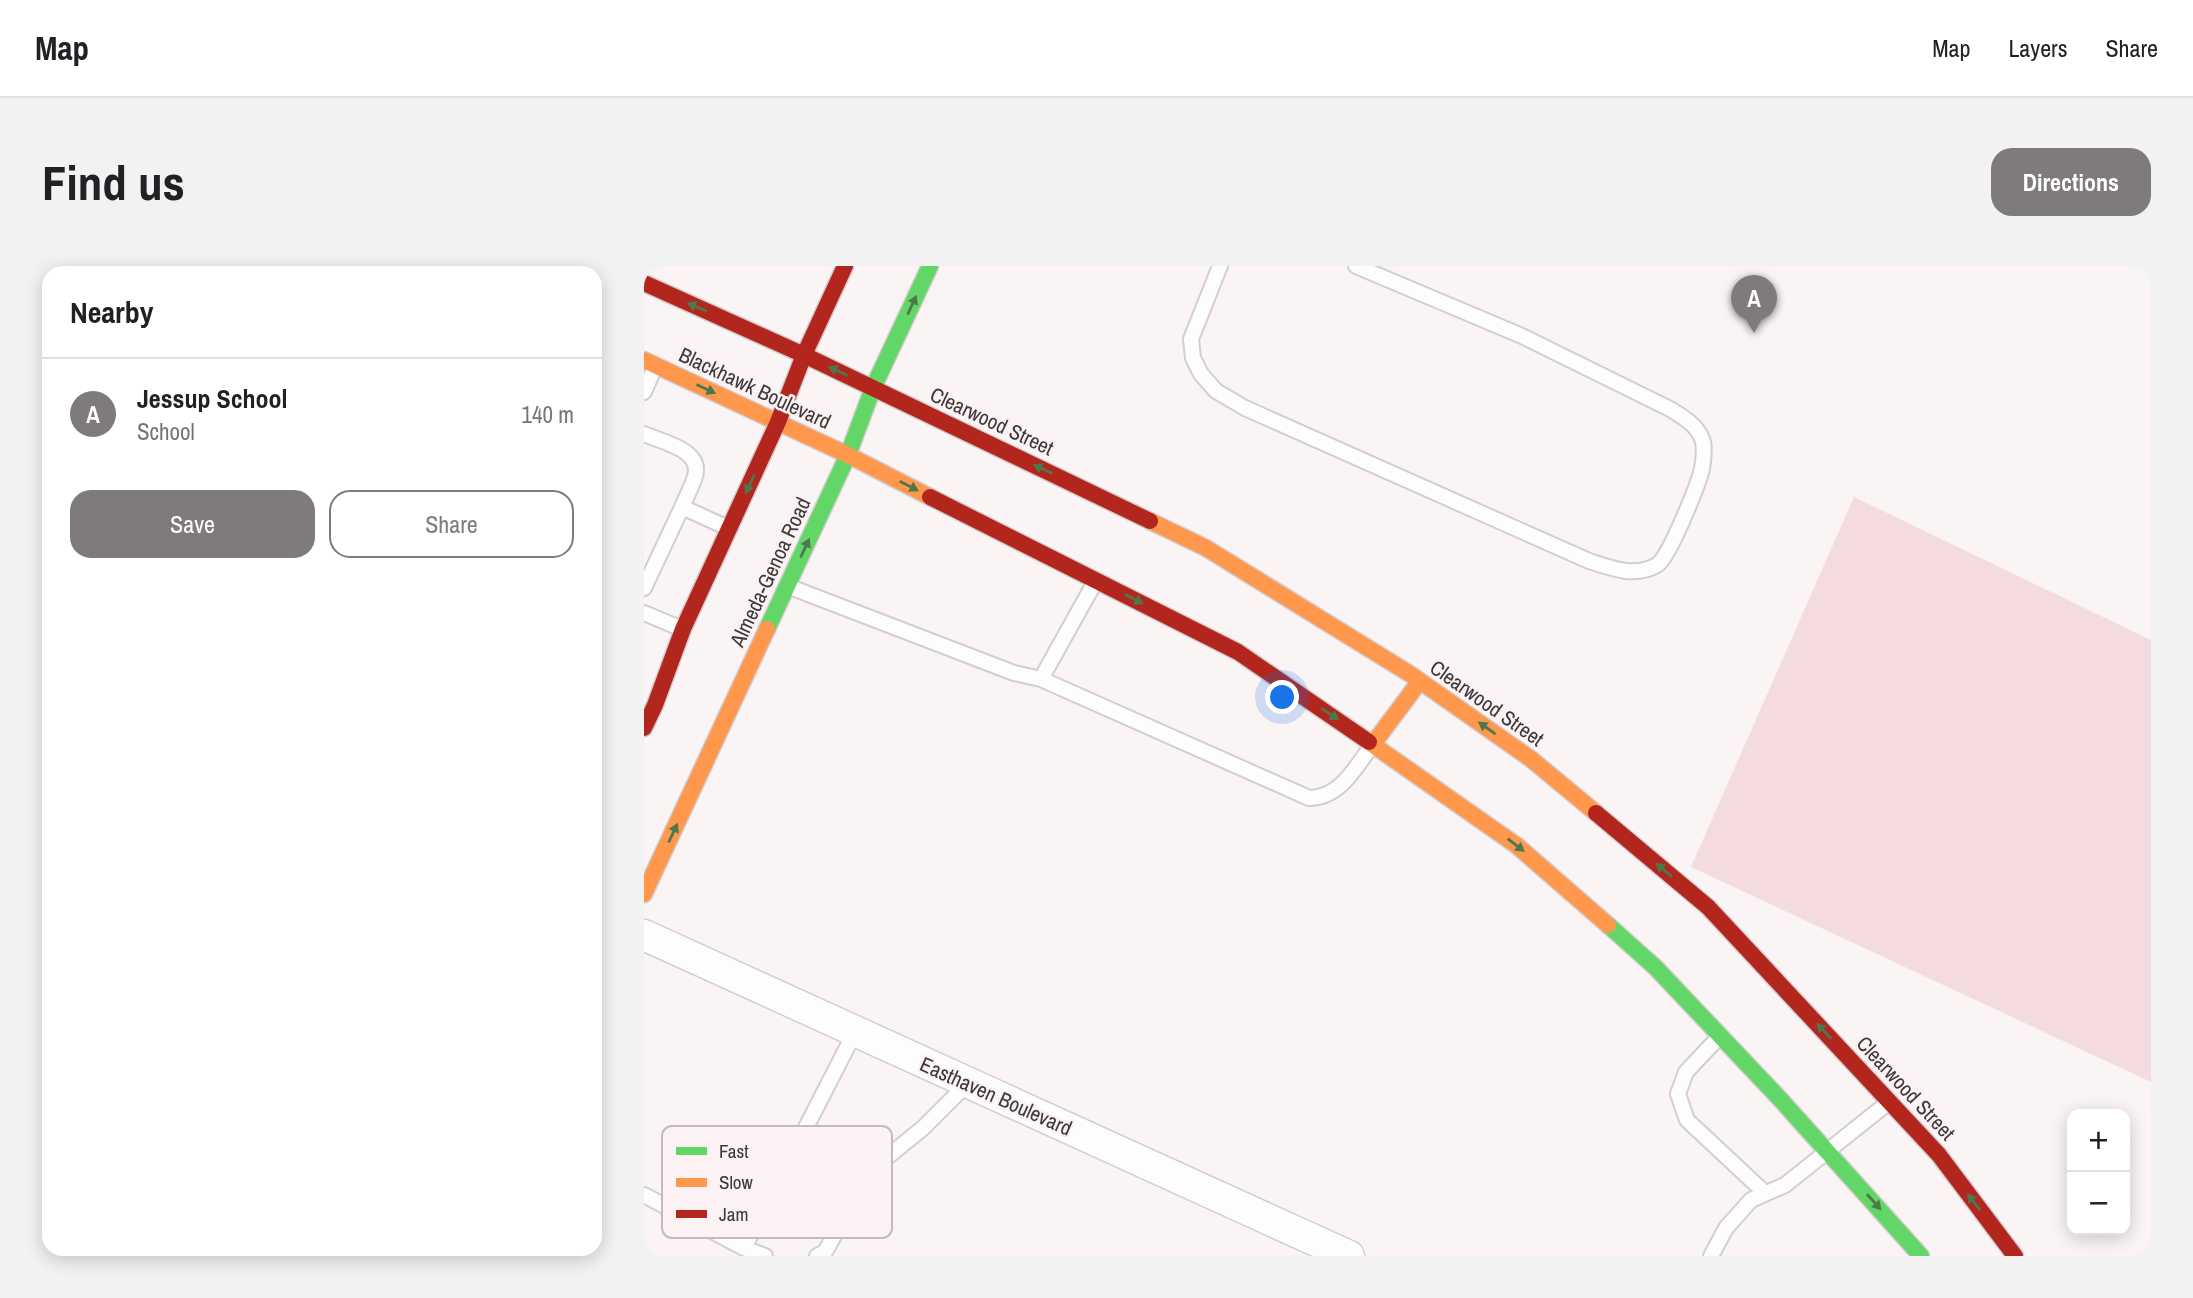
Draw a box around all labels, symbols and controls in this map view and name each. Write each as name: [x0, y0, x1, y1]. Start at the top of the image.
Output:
text: Map: [35, 26, 89, 70]
text: Map: [1932, 32, 1970, 64]
text: Layers: [2008, 32, 2067, 64]
text: Share: [2105, 32, 2158, 64]
button: Directions: [1991, 148, 2151, 216]
text: Find us: [42, 149, 185, 215]
pin: A: [1731, 275, 1777, 333]
text: Nearby: [70, 292, 153, 332]
one-way arrow: [906, 295, 918, 315]
one-way arrow: [687, 301, 707, 313]
street label: Blackhawk Boulevard: [674, 340, 836, 436]
one-way arrow: [828, 365, 848, 377]
street label: Clearwood Street: [926, 380, 1059, 462]
text: Jessup School: [137, 381, 288, 416]
one-way arrow: [696, 383, 716, 395]
text: A: [86, 399, 100, 430]
text: 140 m: [522, 399, 574, 430]
text: School: [137, 416, 195, 447]
one-way arrow: [1033, 463, 1053, 474]
one-way arrow: [744, 474, 756, 494]
one-way arrow: [899, 480, 919, 491]
button: Save: [70, 490, 315, 558]
button: Share: [329, 490, 574, 558]
street label: Almeda-Genoa Road: [722, 493, 817, 652]
one-way arrow: [799, 538, 811, 558]
one-way arrow: [1124, 594, 1144, 605]
street label: Clearwood Street: [1424, 653, 1550, 753]
your location: [1265, 680, 1299, 714]
one-way arrow: [1320, 707, 1340, 720]
one-way arrow: [1478, 721, 1496, 735]
one-way arrow: [668, 822, 679, 843]
one-way arrow: [1506, 838, 1524, 853]
one-way arrow: [1656, 863, 1673, 878]
one-way arrow: [1817, 1023, 1833, 1040]
street label: Clearwood Street: [1850, 1029, 1962, 1147]
street label: Easthaven Boulevard: [915, 1049, 1077, 1143]
map controls: [2067, 1109, 2130, 1235]
button: +: [2067, 1109, 2130, 1172]
legend: [662, 1126, 892, 1238]
text: Fast: [719, 1138, 749, 1164]
text: Slow: [719, 1169, 754, 1195]
button: −: [2067, 1172, 2130, 1235]
one-way arrow: [1866, 1193, 1882, 1210]
one-way arrow: [1967, 1193, 1982, 1211]
text: Jam: [719, 1201, 748, 1227]

